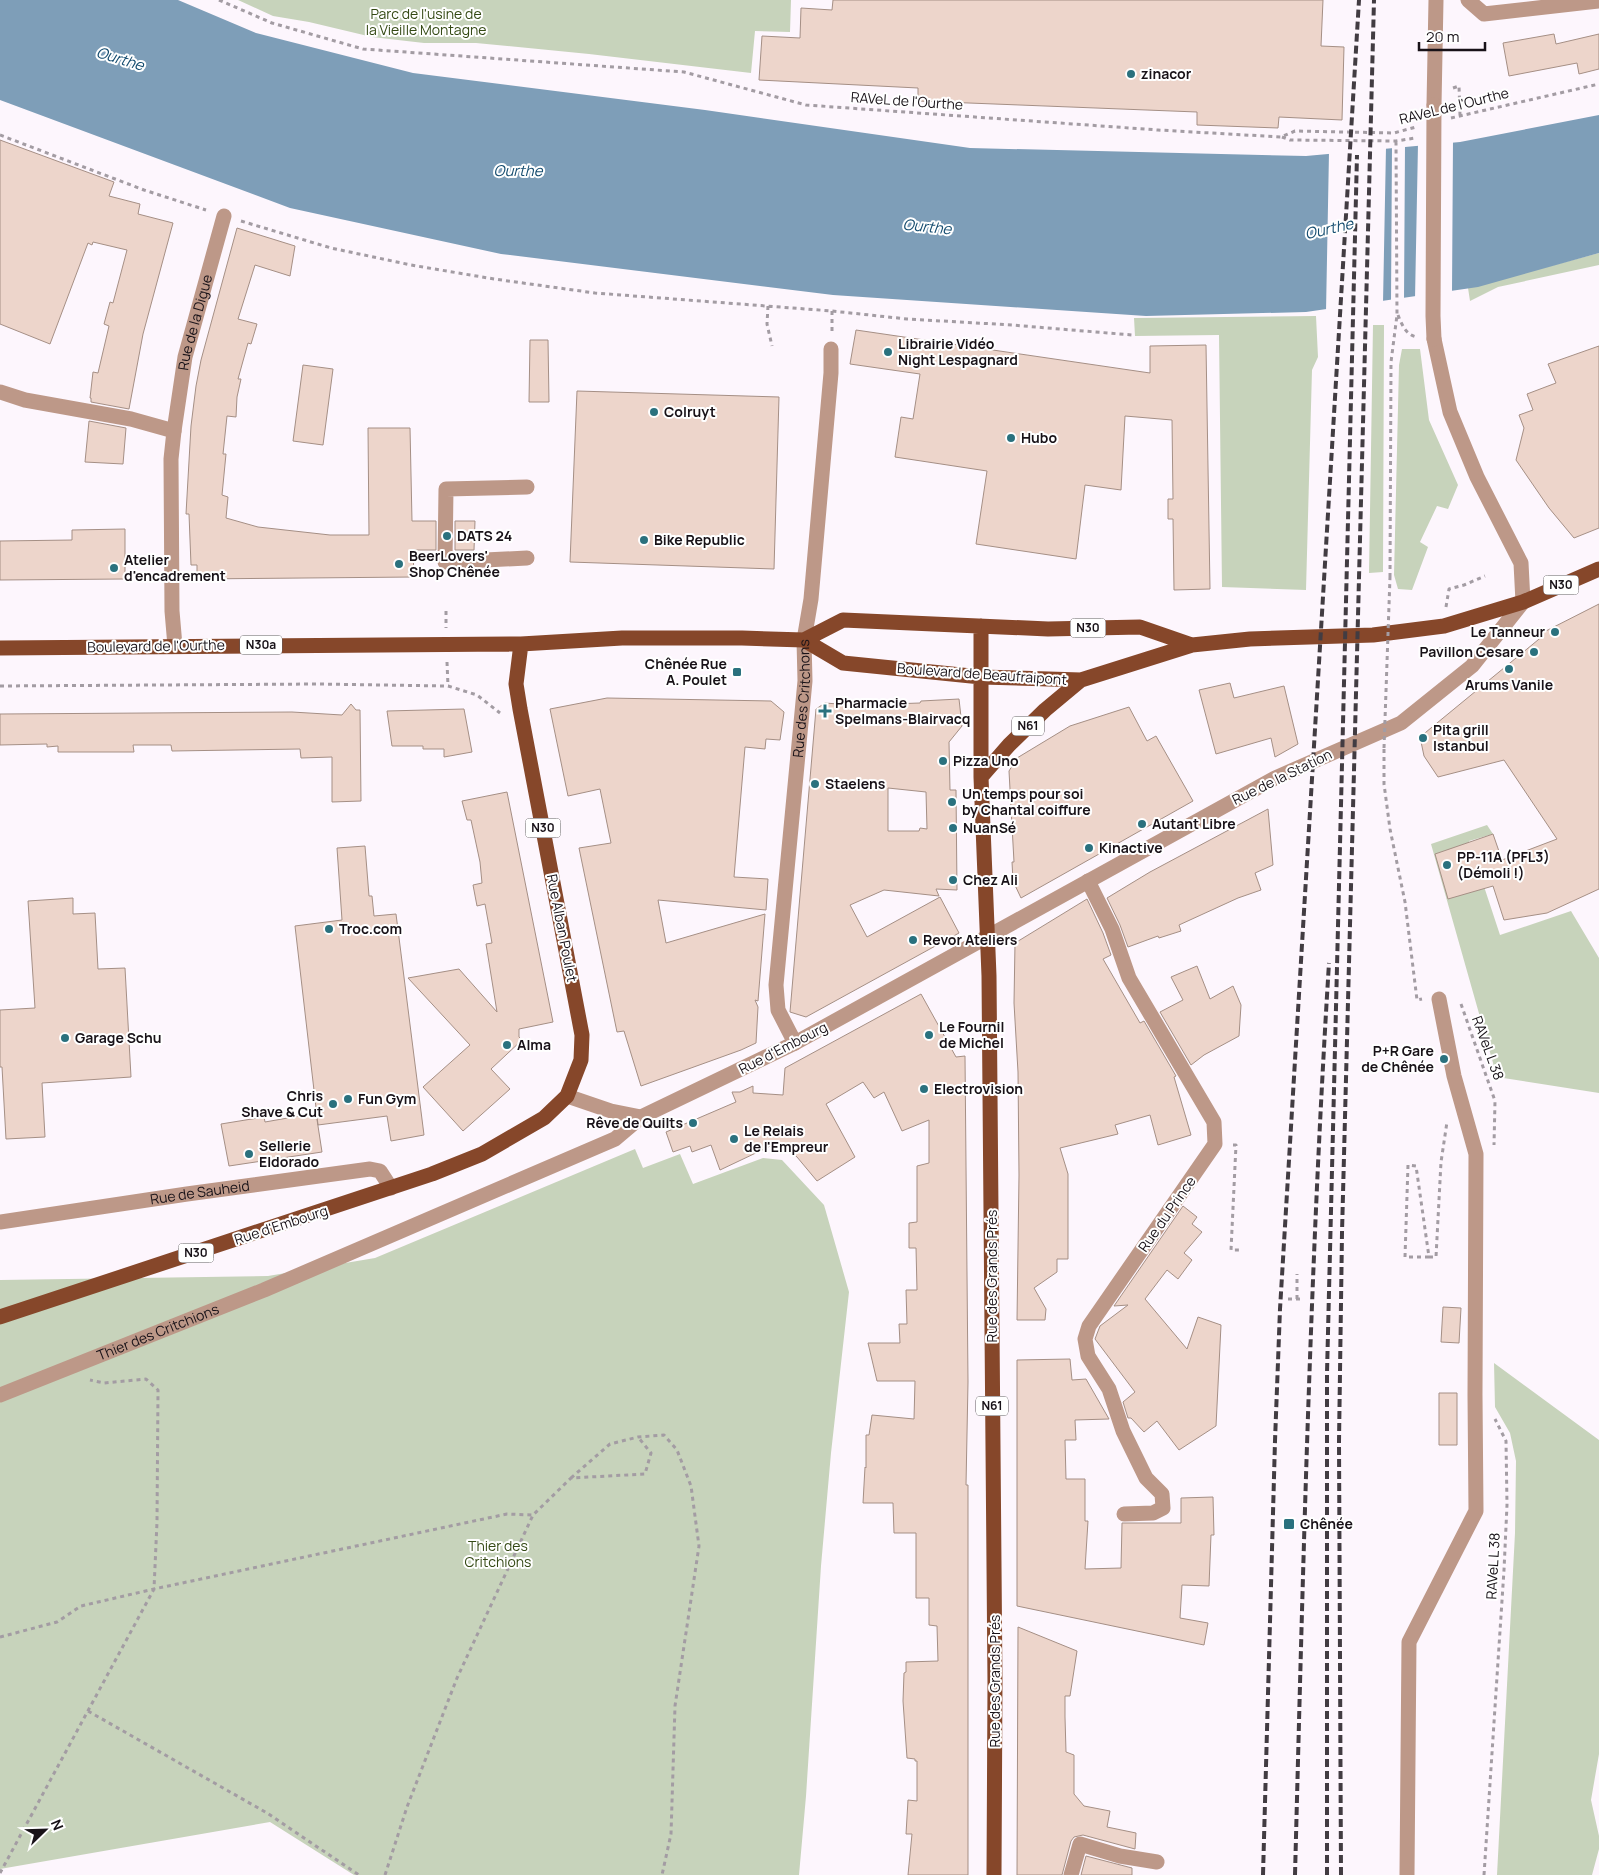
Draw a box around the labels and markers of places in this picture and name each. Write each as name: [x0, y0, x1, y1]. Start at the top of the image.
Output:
place label: zinacor: [1141, 64, 1192, 83]
marker: zinacor: [1125, 68, 1137, 80]
place label: Librairie Vidéo Night Lespagnard: [898, 334, 1018, 369]
marker: Librairie Vidéo Night Lespagnard: [882, 346, 894, 358]
place label: Colruyt: [664, 402, 716, 421]
marker: Colruyt: [648, 406, 660, 418]
place label: Hubo: [1021, 428, 1057, 447]
marker: Hubo: [1005, 432, 1017, 444]
place label: DATS 24: [457, 526, 512, 545]
marker: DATS 24: [441, 530, 453, 542]
place label: Bike Republic: [654, 530, 745, 549]
marker: Bike Republic: [638, 534, 650, 546]
place label: BeerLovers' Shop Chênée: [409, 546, 500, 581]
place label: Atelier d'encadrement: [124, 550, 226, 585]
marker: BeerLovers' Shop Chênée: [393, 558, 405, 570]
marker: Atelier d'encadrement: [108, 562, 120, 574]
place label: Le Tanneur: [1471, 622, 1545, 641]
marker: Le Tanneur: [1549, 626, 1561, 638]
place label: Pavillon Cesare: [1419, 642, 1524, 661]
marker: Pavillon Cesare: [1528, 646, 1540, 658]
place label: Chênée Rue A. Poulet: [645, 654, 727, 689]
marker: Arums Vanile: [1503, 663, 1515, 675]
marker: Chênée Rue A. Poulet: [731, 666, 743, 678]
place label: Arums Vanile: [1465, 675, 1553, 694]
place label: Pharmacie Spelmans-Blairvacq: [835, 693, 970, 728]
marker: Pharmacie Spelmans-Blairvacq: [819, 705, 831, 717]
place label: Pita grill Istanbul: [1433, 720, 1489, 755]
marker: Pita grill Istanbul: [1417, 732, 1429, 744]
place label: Pizza Uno: [953, 751, 1019, 770]
marker: Pizza Uno: [937, 755, 949, 767]
place label: Staelens: [825, 774, 886, 793]
marker: Staelens: [809, 778, 821, 790]
place label: Un temps pour soi by Chantal coiffure: [962, 784, 1091, 819]
marker: Un temps pour soi by Chantal coiffure: [946, 796, 958, 808]
place label: Autant Libre: [1152, 814, 1236, 833]
place label: NuanSé: [963, 818, 1016, 837]
marker: Autant Libre: [1136, 818, 1148, 830]
marker: NuanSé: [947, 822, 959, 834]
place label: Kinactive: [1099, 838, 1163, 857]
marker: Kinactive: [1083, 842, 1095, 854]
place label: PP-11A (PFL3) (Démoli !): [1457, 847, 1550, 882]
marker: PP-11A (PFL3) (Démoli !): [1441, 859, 1453, 871]
place label: Chez Ali: [963, 870, 1018, 889]
marker: Chez Ali: [947, 874, 959, 886]
place label: Troc.com: [339, 919, 402, 938]
marker: Troc.com: [323, 923, 335, 935]
place label: Revor Ateliers: [923, 930, 1018, 949]
marker: Revor Ateliers: [907, 934, 919, 946]
place label: Le Fournil de Michel: [939, 1017, 1004, 1052]
place label: Garage Schu: [75, 1028, 161, 1047]
marker: Le Fournil de Michel: [923, 1029, 935, 1041]
marker: Garage Schu: [59, 1032, 71, 1044]
place label: Alma: [517, 1035, 551, 1054]
marker: Alma: [501, 1039, 513, 1051]
place label: P+R Gare de Chênée: [1361, 1041, 1434, 1076]
marker: P+R Gare de Chênée: [1438, 1053, 1450, 1065]
place label: Electrovision: [934, 1079, 1023, 1098]
marker: Electrovision: [918, 1083, 930, 1095]
place label: Chris Shave & Cut: [241, 1086, 323, 1121]
place label: Fun Gym: [358, 1089, 416, 1108]
marker: Fun Gym: [342, 1093, 354, 1105]
marker: Chris Shave & Cut: [327, 1098, 339, 1110]
place label: Rêve de Quilts: [586, 1113, 683, 1132]
marker: Rêve de Quilts: [687, 1117, 699, 1129]
place label: Le Relais de l'Empreur: [744, 1121, 829, 1156]
marker: Le Relais de l'Empreur: [728, 1133, 740, 1145]
place label: Sellerie Eldorado: [259, 1136, 320, 1171]
marker: Sellerie Eldorado: [243, 1148, 255, 1160]
place label: Chênée: [1300, 1514, 1353, 1533]
marker: Chênée: [1282, 1517, 1296, 1531]

